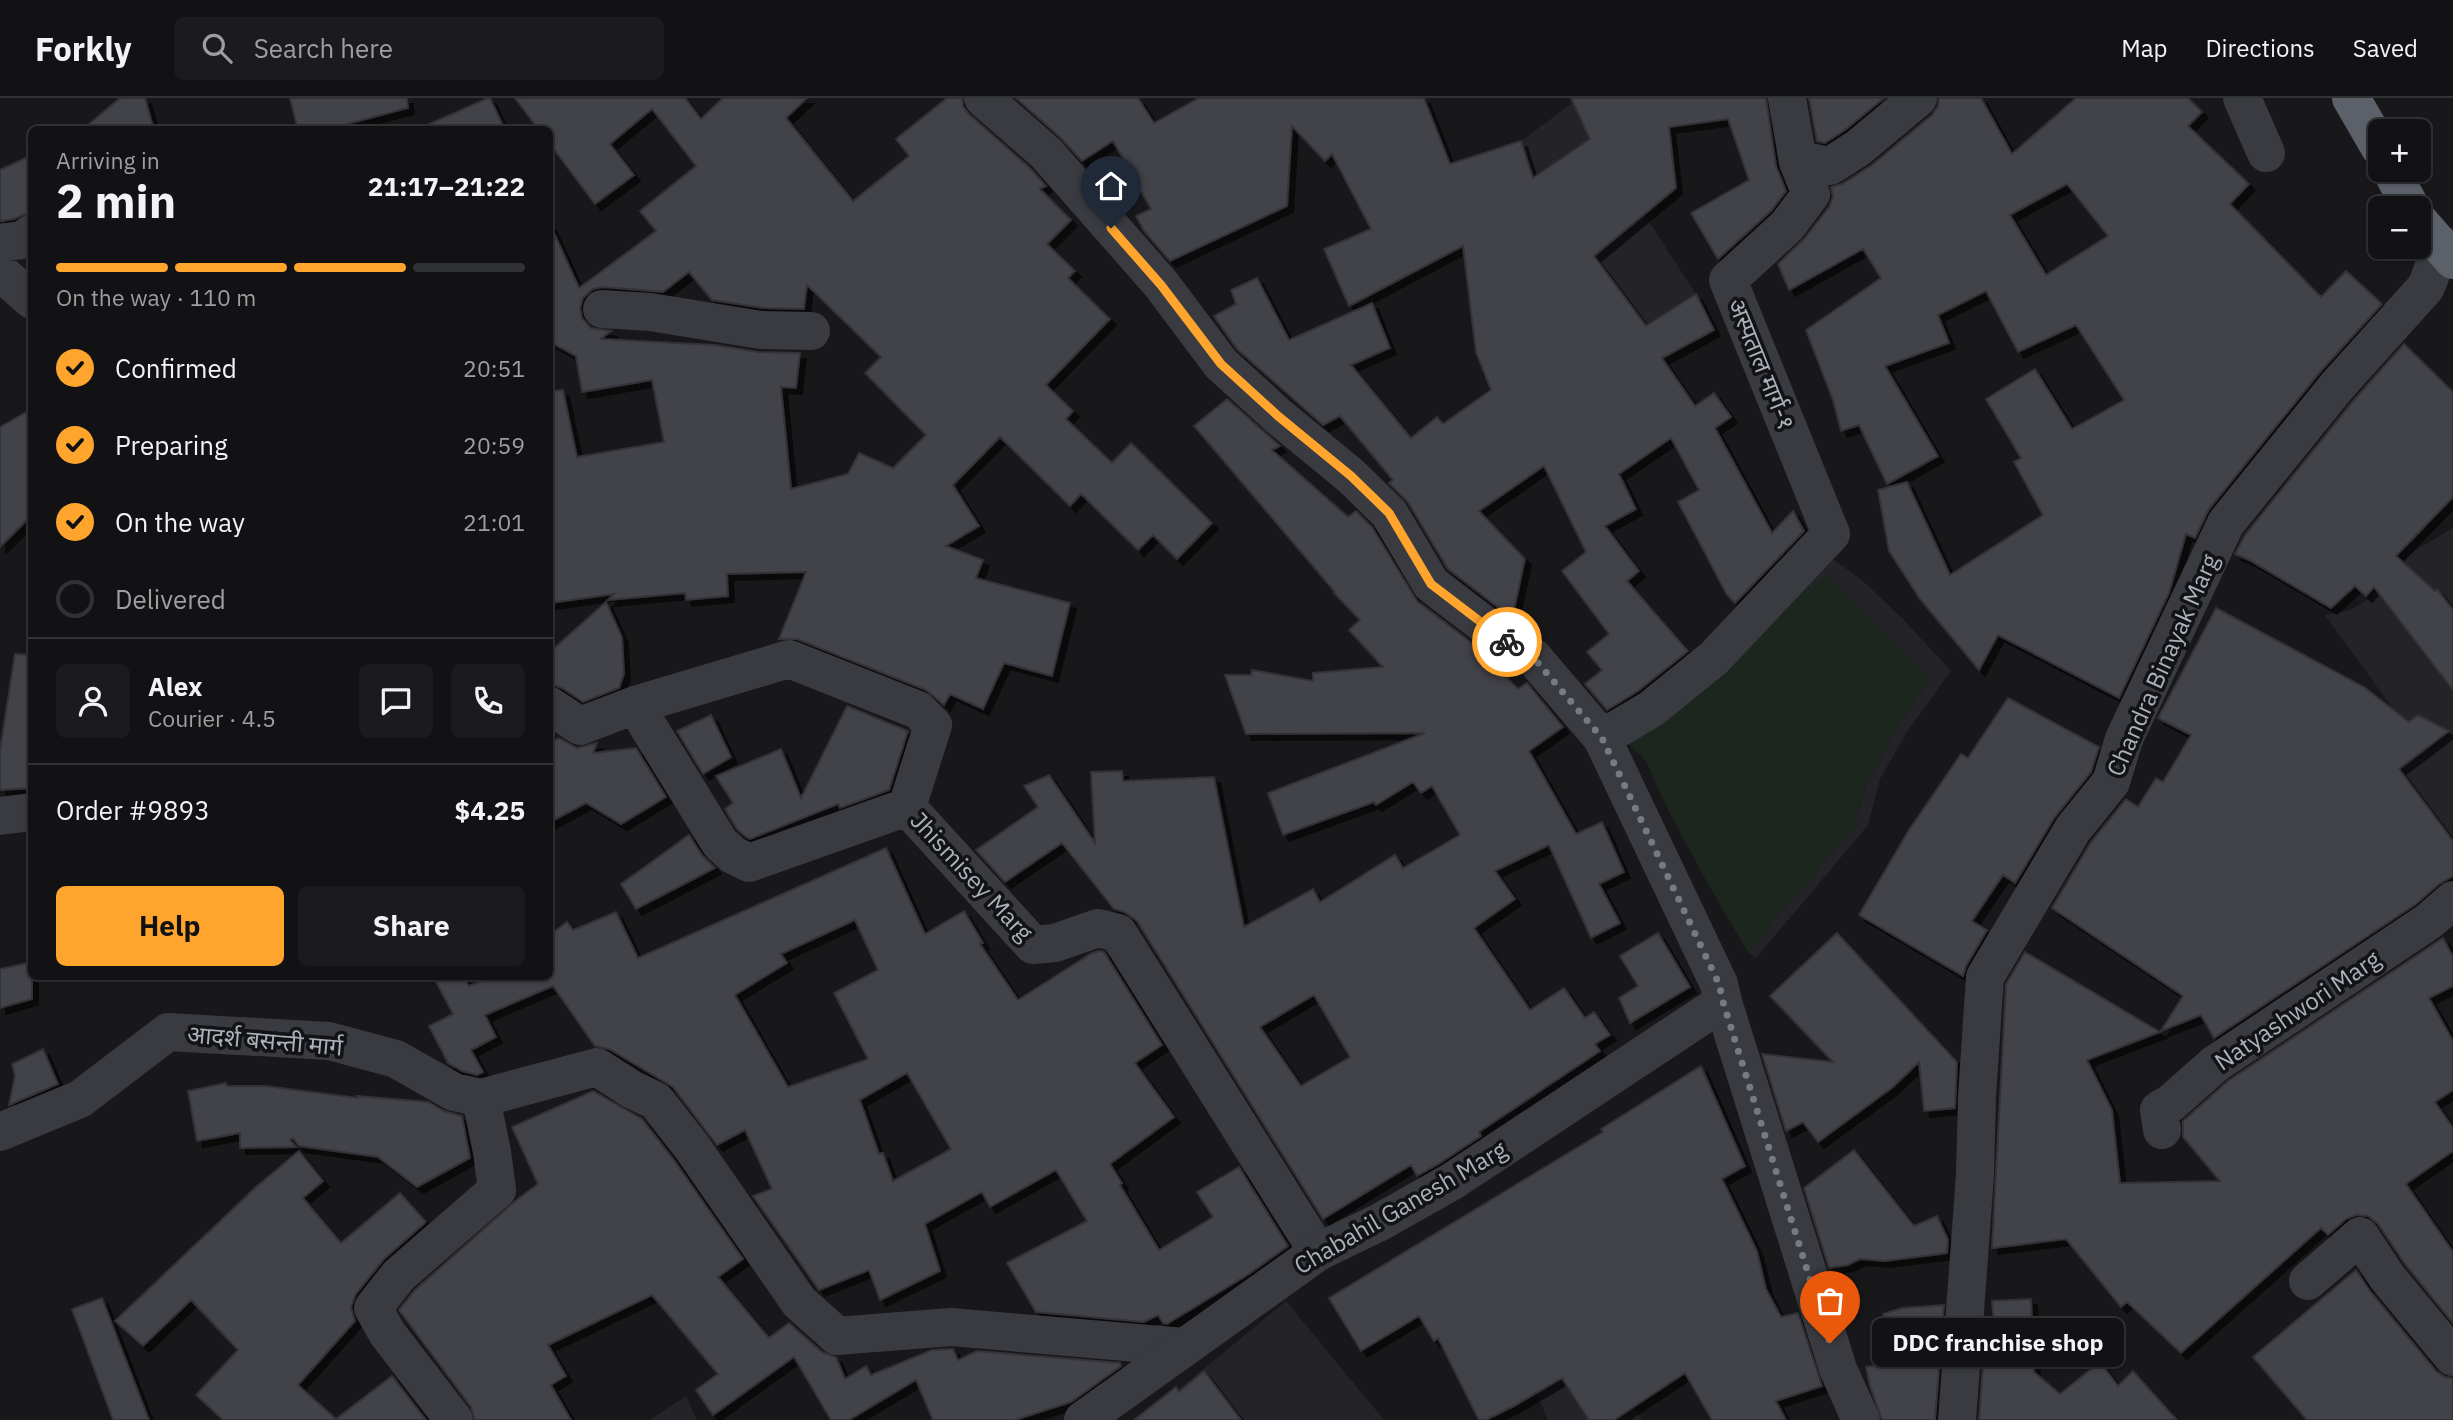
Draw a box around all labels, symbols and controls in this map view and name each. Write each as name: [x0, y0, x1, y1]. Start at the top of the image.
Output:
search box: [174, 17, 664, 80]
text: Forkly: [35, 27, 132, 70]
icon: search: [198, 29, 236, 67]
text: Search here: [254, 31, 393, 65]
text: Map: [2121, 32, 2167, 64]
text: Directions: [2205, 32, 2315, 64]
text: Saved: [2353, 32, 2418, 64]
map controls: [2368, 119, 2431, 259]
button: +: [2368, 119, 2431, 182]
text: Arriving in: [56, 145, 160, 175]
pin: [1081, 156, 1141, 228]
icon: home: [1092, 167, 1130, 205]
text: 21:17–21:22: [368, 169, 525, 203]
text: 2 min: [56, 171, 176, 231]
button: −: [2368, 196, 2431, 259]
text: On the way · 110 m: [56, 282, 256, 312]
street label: अस्पताल मार्ग-१: [1721, 293, 1803, 435]
icon: check: [56, 349, 94, 387]
text: Confirmed: [115, 351, 237, 385]
text: 20:51: [463, 353, 525, 383]
icon: check: [56, 426, 94, 464]
text: Preparing: [115, 428, 228, 462]
text: 20:59: [463, 430, 525, 460]
icon: check: [56, 503, 94, 541]
text: On the way: [115, 505, 245, 539]
text: 21:01: [463, 507, 525, 537]
street label: Chandra Binayak Marg: [2099, 549, 2226, 781]
text: Delivered: [115, 582, 226, 616]
courier: [1472, 607, 1542, 677]
icon: bike: [1488, 623, 1526, 661]
button: person: [56, 664, 130, 738]
button: chat: [359, 664, 433, 738]
button: phone: [451, 664, 525, 738]
text: Alex: [148, 669, 202, 703]
text: Courier · 4.5: [148, 703, 276, 733]
text: Order #9893: [56, 793, 210, 827]
text: $4.25: [455, 793, 525, 827]
street label: Jhismisey Marg: [904, 804, 1041, 948]
button: Help: [56, 886, 284, 966]
button: Share: [298, 886, 525, 966]
street label: Natyashwori Marg: [2208, 943, 2386, 1077]
street label: आदर्श बसन्ती मार्ग: [186, 1017, 345, 1063]
street label: Chabahil Ganesh Marg: [1288, 1133, 1512, 1281]
pin: [1800, 1271, 1860, 1343]
icon: bag: [1811, 1282, 1849, 1320]
callout: DDC franchise shop: [1872, 1318, 2124, 1368]
text: DDC franchise shop: [1893, 1327, 2103, 1357]

